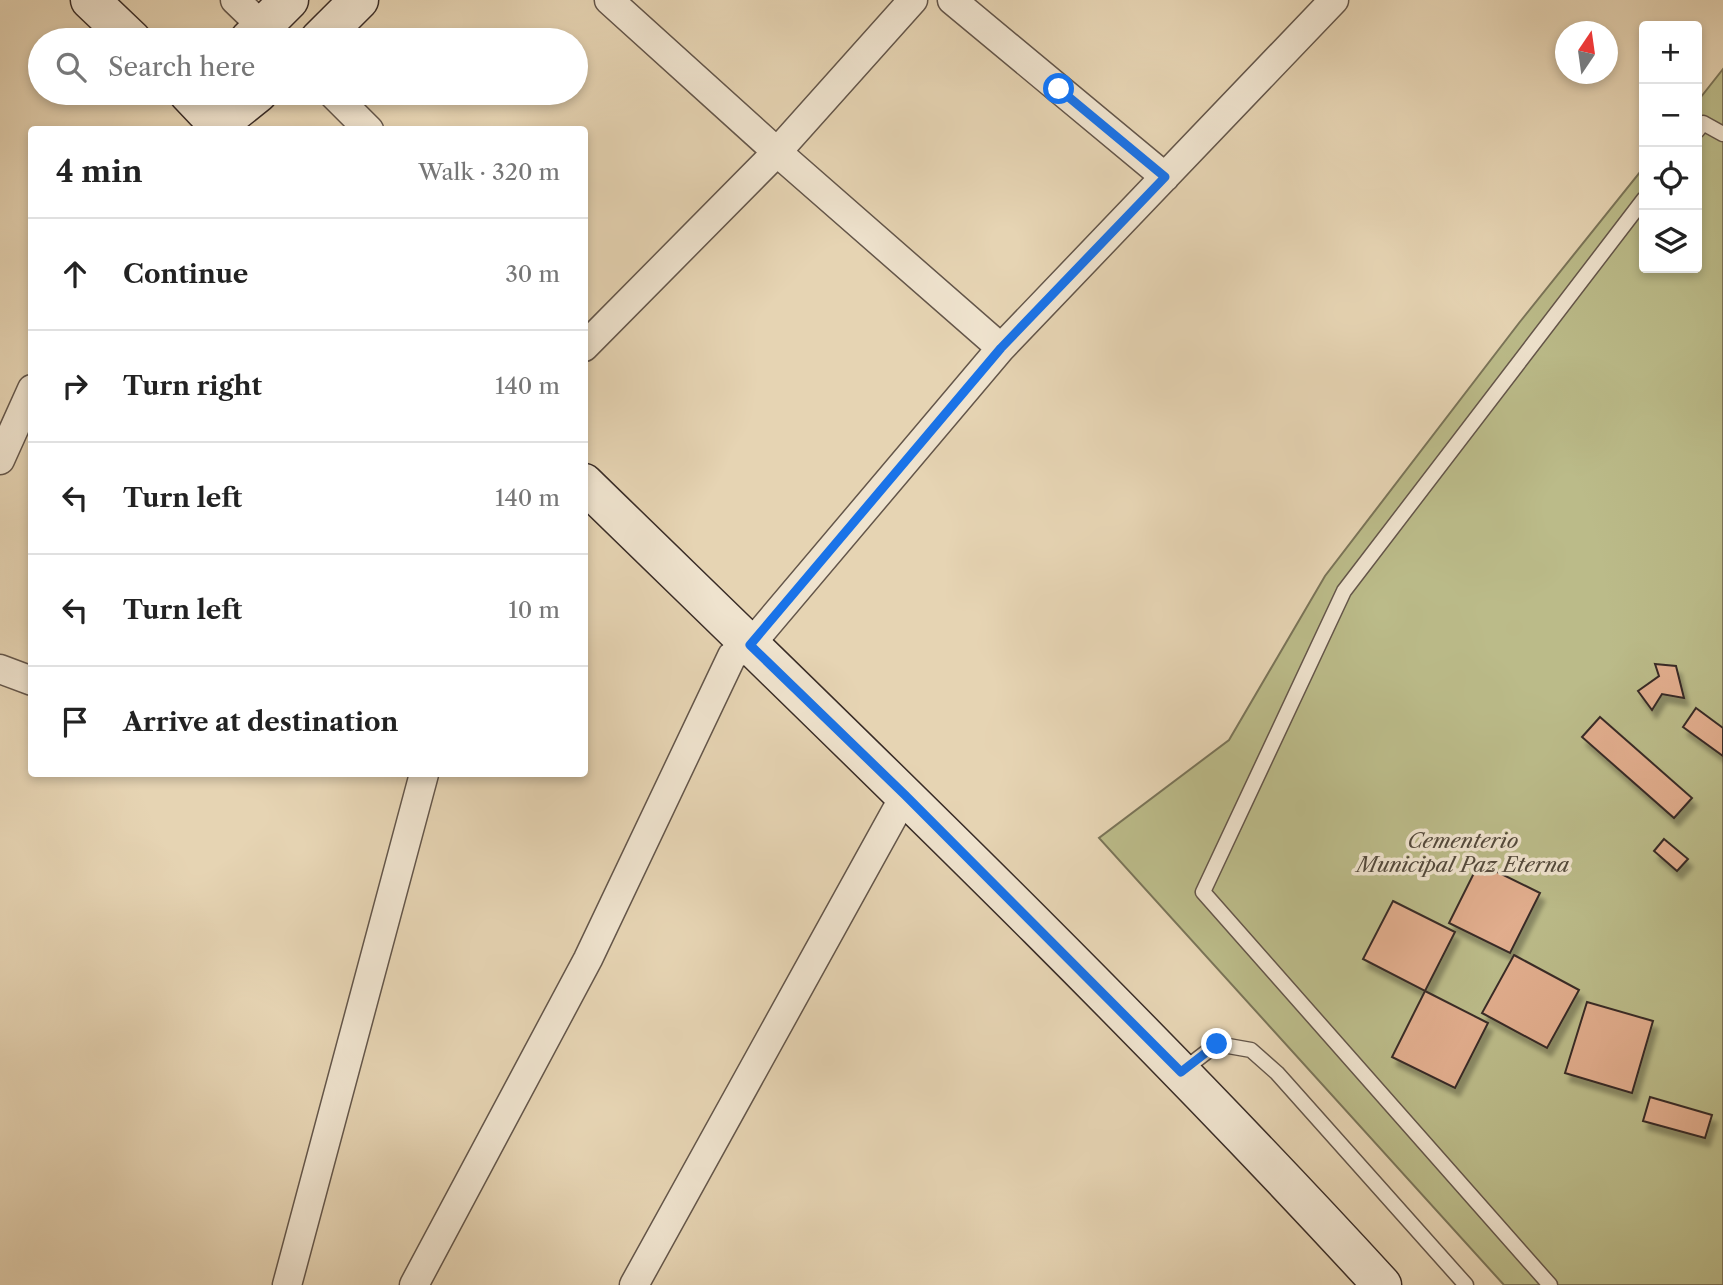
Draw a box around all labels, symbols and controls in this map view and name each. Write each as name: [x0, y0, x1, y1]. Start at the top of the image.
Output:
north arrow: [1555, 21, 1618, 84]
map controls: [1639, 21, 1702, 273]
button: +: [1639, 21, 1702, 84]
search box: [28, 28, 588, 105]
icon: search: [52, 48, 90, 86]
text: Search here: [108, 51, 255, 83]
route start: [1043, 73, 1074, 104]
button: −: [1639, 84, 1702, 147]
button: locate: [1639, 147, 1702, 210]
text: 4 min: [56, 153, 142, 190]
text: Walk · 320 m: [418, 158, 560, 186]
button: layers: [1639, 210, 1702, 273]
icon: ahead: [56, 255, 94, 293]
text: Continue: [123, 258, 248, 290]
text: 30 m: [505, 260, 560, 288]
icon: right: [56, 367, 94, 405]
text: Turn right: [123, 370, 262, 402]
text: 140 m: [495, 372, 560, 400]
icon: left: [56, 479, 94, 517]
text: Turn left: [123, 482, 242, 514]
text: 140 m: [495, 484, 560, 512]
icon: left: [56, 591, 94, 629]
text: Turn left: [123, 594, 242, 626]
text: 10 m: [508, 596, 560, 624]
icon: arrive: [56, 703, 94, 741]
text: Arrive at destination: [123, 706, 398, 738]
park label: Cementerio Municipal Paz Eterna: [1354, 828, 1570, 877]
route end: [1201, 1028, 1232, 1059]

